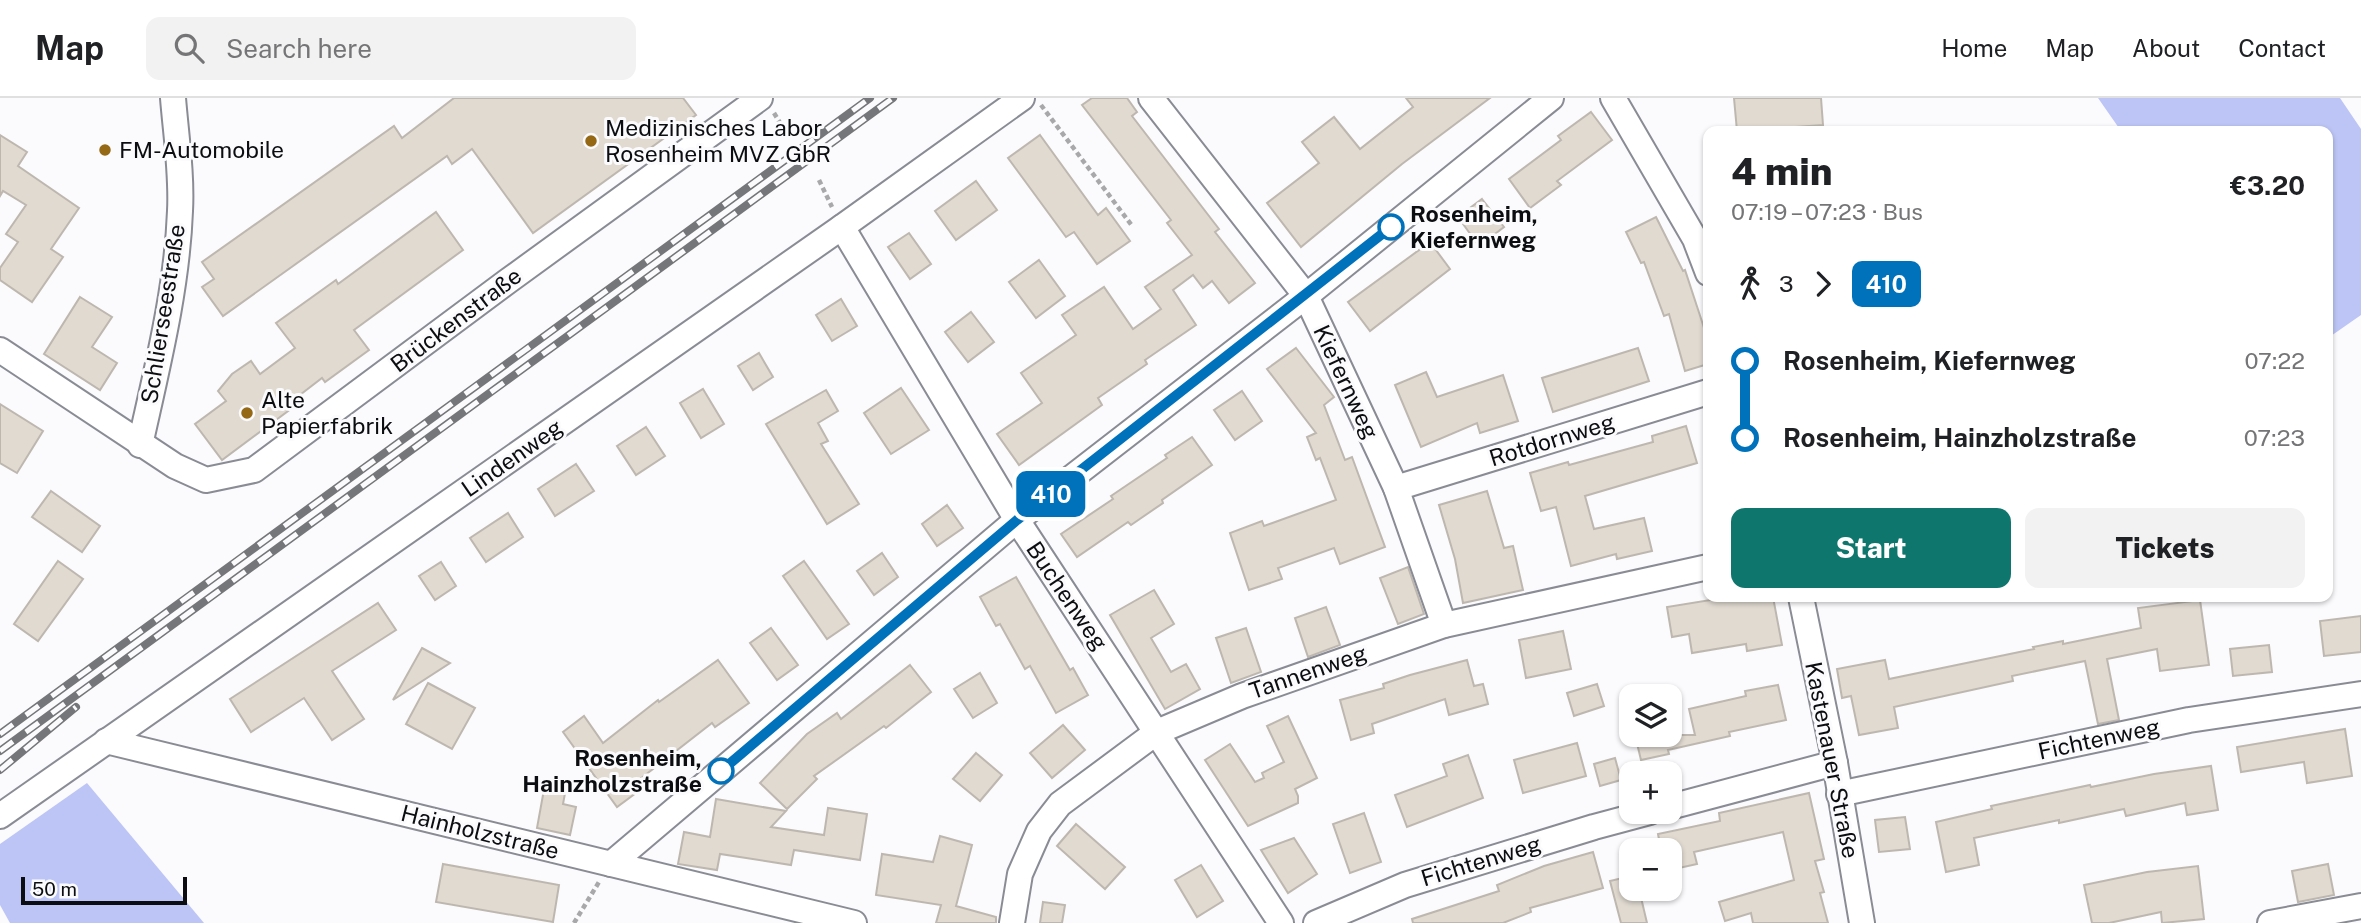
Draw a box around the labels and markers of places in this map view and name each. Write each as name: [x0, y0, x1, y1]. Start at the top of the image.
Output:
place label: Medizinisches Labor Rosenheim MVZ GbR: [605, 114, 831, 167]
marker: Medizinisches Labor Rosenheim MVZ GbR: [583, 133, 599, 149]
place label: FM-Automobile: [119, 136, 284, 163]
marker: FM-Automobile: [97, 142, 113, 158]
place label: Rosenheim, Kiefernweg: [1410, 200, 1538, 253]
marker: Rosenheim, Kiefernweg: [1378, 214, 1404, 240]
place label: Alte Papierfabrik: [261, 386, 393, 439]
marker: Alte Papierfabrik: [239, 405, 255, 421]
place label: Rosenheim, Hainzholzstraße: [522, 744, 702, 797]
marker: Rosenheim, Hainzholzstraße: [708, 758, 734, 784]

